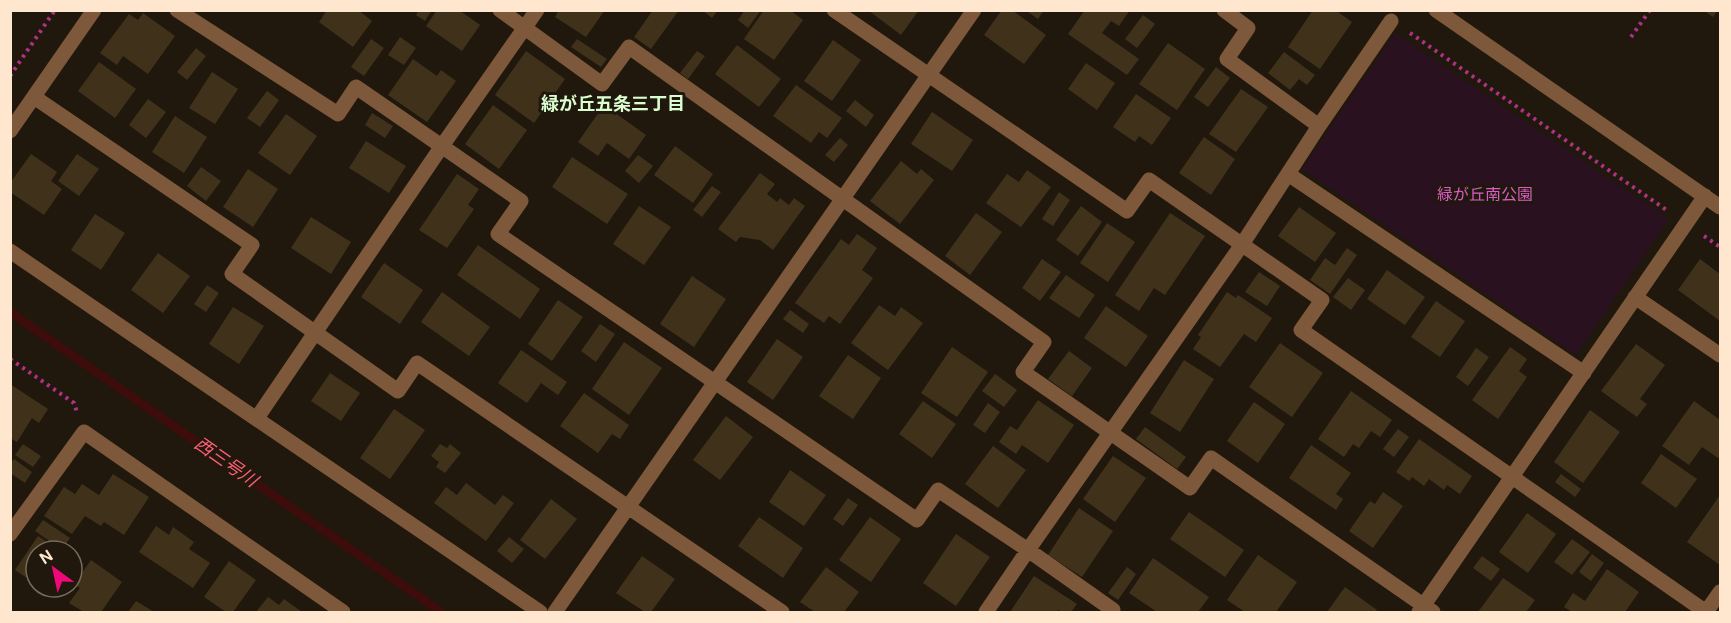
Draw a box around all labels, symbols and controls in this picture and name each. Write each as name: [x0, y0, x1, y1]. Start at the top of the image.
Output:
district label: 緑が丘五条三丁目: [541, 92, 685, 116]
park label: 緑が丘南公園: [1437, 184, 1533, 205]
water label: 西三号川: [190, 432, 264, 494]
north arrow: [24, 539, 84, 599]
text: N: [35, 545, 57, 569]

